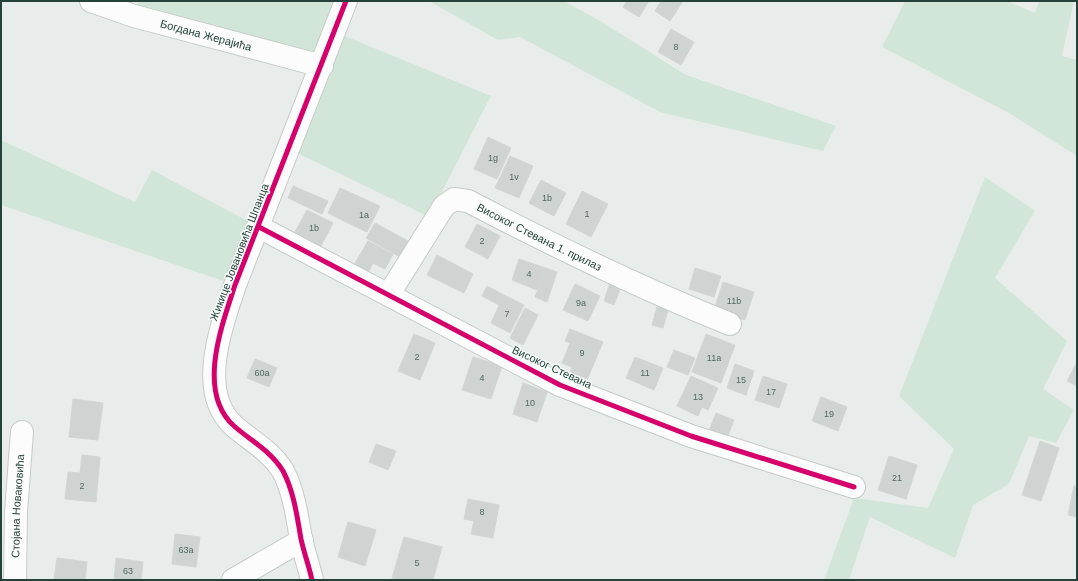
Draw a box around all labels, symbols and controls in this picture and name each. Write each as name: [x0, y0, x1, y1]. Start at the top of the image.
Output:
street label: Богдана Жерајића: [159, 17, 254, 53]
house number: 8: [673, 42, 679, 52]
house number: 1g: [488, 153, 498, 163]
house number: 1v: [509, 172, 519, 182]
street label: Жикице Јовановића Шпанца: [207, 181, 271, 322]
house number: 1b: [542, 193, 552, 203]
street label: Високог Стевана 1. прилаз: [475, 201, 603, 273]
house number: 1: [584, 209, 590, 219]
house number: 1a: [359, 210, 369, 220]
house number: 1b: [309, 223, 319, 233]
house number: 2: [479, 236, 485, 246]
house number: 4: [526, 269, 532, 279]
house number: 11b: [727, 296, 741, 306]
house number: 9a: [576, 298, 586, 308]
house number: 7: [504, 309, 510, 319]
street label: Високог Стевана: [510, 343, 594, 391]
house number: 9: [579, 348, 585, 358]
house number: 2: [414, 352, 420, 362]
house number: 11a: [707, 353, 721, 363]
house number: 60a: [254, 368, 270, 378]
house number: 11: [640, 368, 650, 378]
house number: 4: [479, 373, 485, 383]
house number: 15: [736, 375, 746, 385]
house number: 17: [766, 387, 776, 397]
house number: 13: [693, 392, 703, 402]
house number: 10: [525, 398, 535, 408]
house number: 19: [824, 409, 834, 419]
street label: Стојана Новаковића: [9, 453, 26, 558]
house number: 21: [892, 473, 902, 483]
house number: 2: [79, 481, 85, 491]
house number: 8: [479, 507, 485, 517]
house number: 63a: [178, 545, 194, 555]
house number: 5: [414, 558, 420, 568]
house number: 63: [123, 566, 133, 576]

